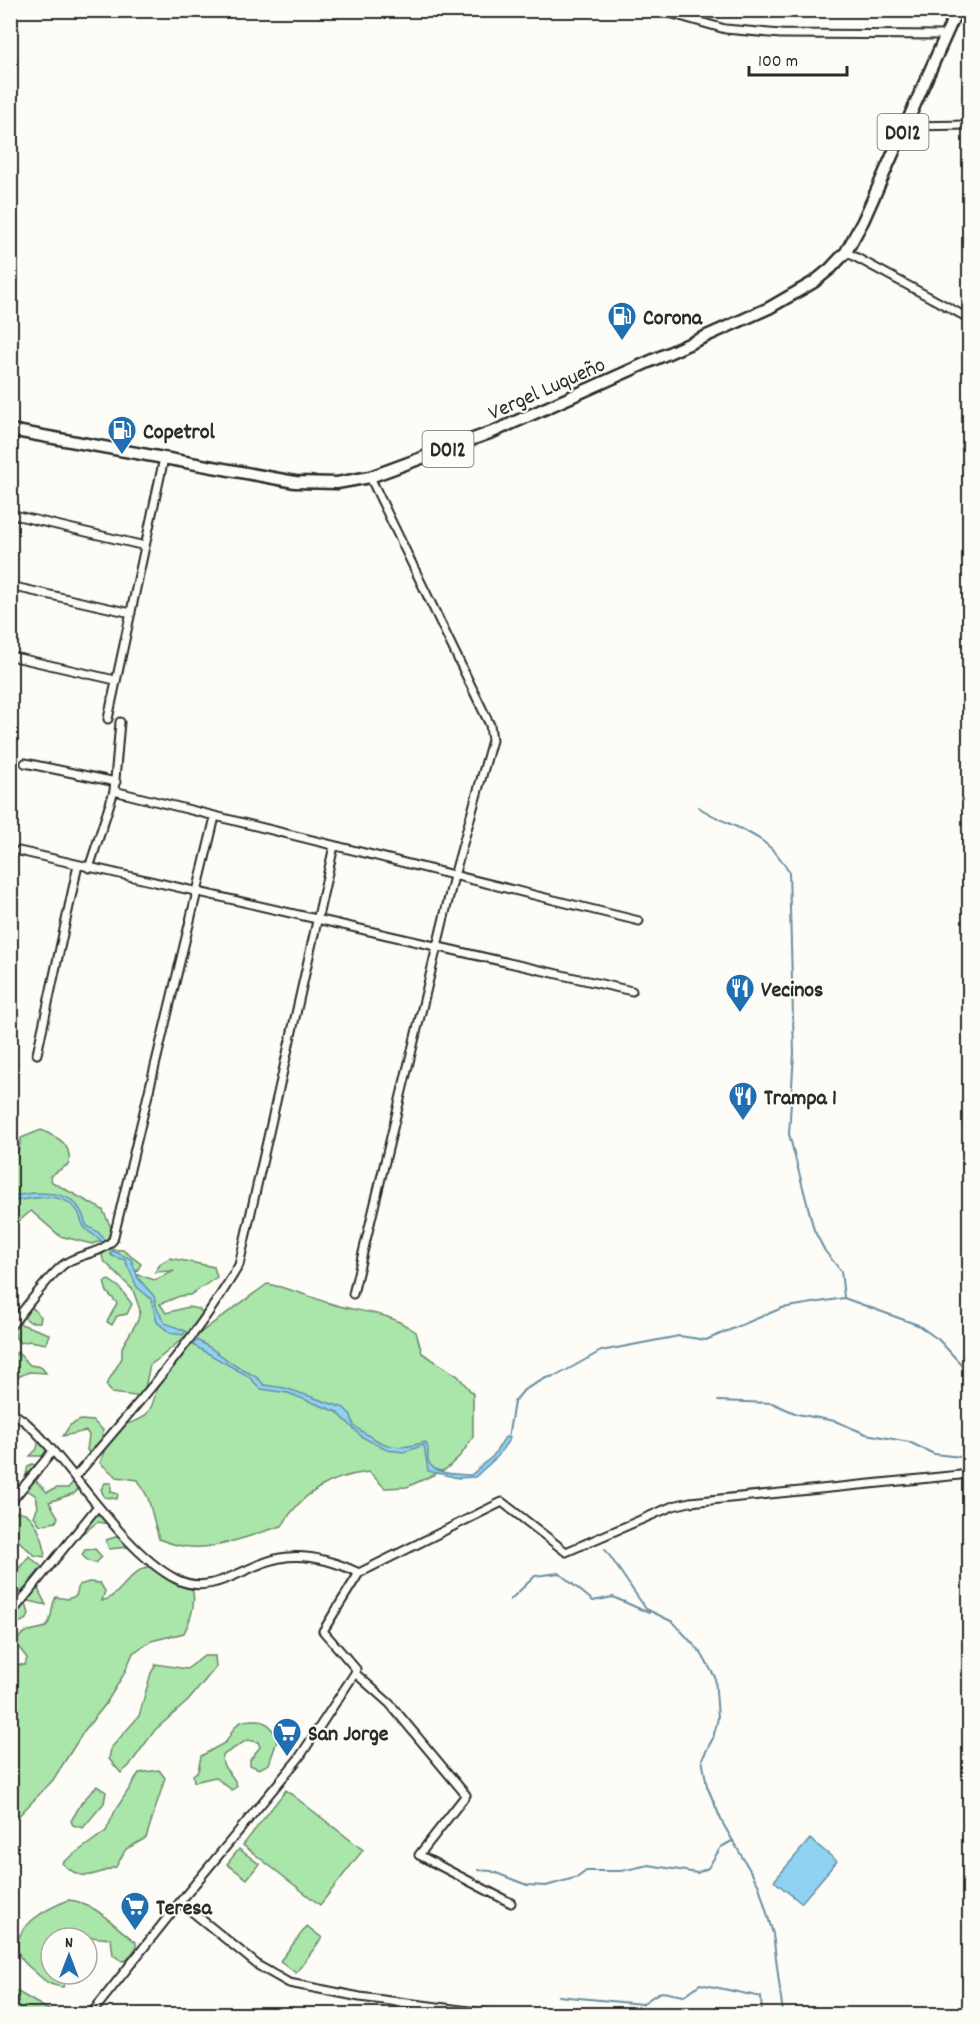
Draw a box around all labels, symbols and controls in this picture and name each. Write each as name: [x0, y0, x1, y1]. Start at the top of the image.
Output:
scale bar: [749, 39, 846, 77]
text: 100 m: [758, 50, 798, 75]
road number: D012: [878, 114, 928, 150]
fuel station icon: Corona: [606, 300, 638, 342]
place label: Corona: [643, 304, 703, 335]
street label: Vergel Luqueño: [484, 351, 611, 430]
fuel station icon: Copetrol: [106, 414, 138, 456]
place label: Copetrol: [143, 418, 216, 449]
road number: D012: [422, 431, 474, 467]
restaurant icon: Vecinos: [724, 972, 756, 1014]
place label: Vecinos: [761, 976, 823, 1007]
restaurant icon: Trampa 1: [727, 1080, 759, 1122]
place label: Trampa 1: [764, 1084, 837, 1115]
supermarket icon: San Jorge: [271, 1716, 303, 1758]
place label: San Jorge: [308, 1720, 389, 1751]
supermarket icon: Teresa: [119, 1890, 151, 1932]
place label: Teresa: [156, 1894, 213, 1925]
north arrow: [39, 1926, 99, 1986]
text: N: [65, 1932, 73, 1955]

